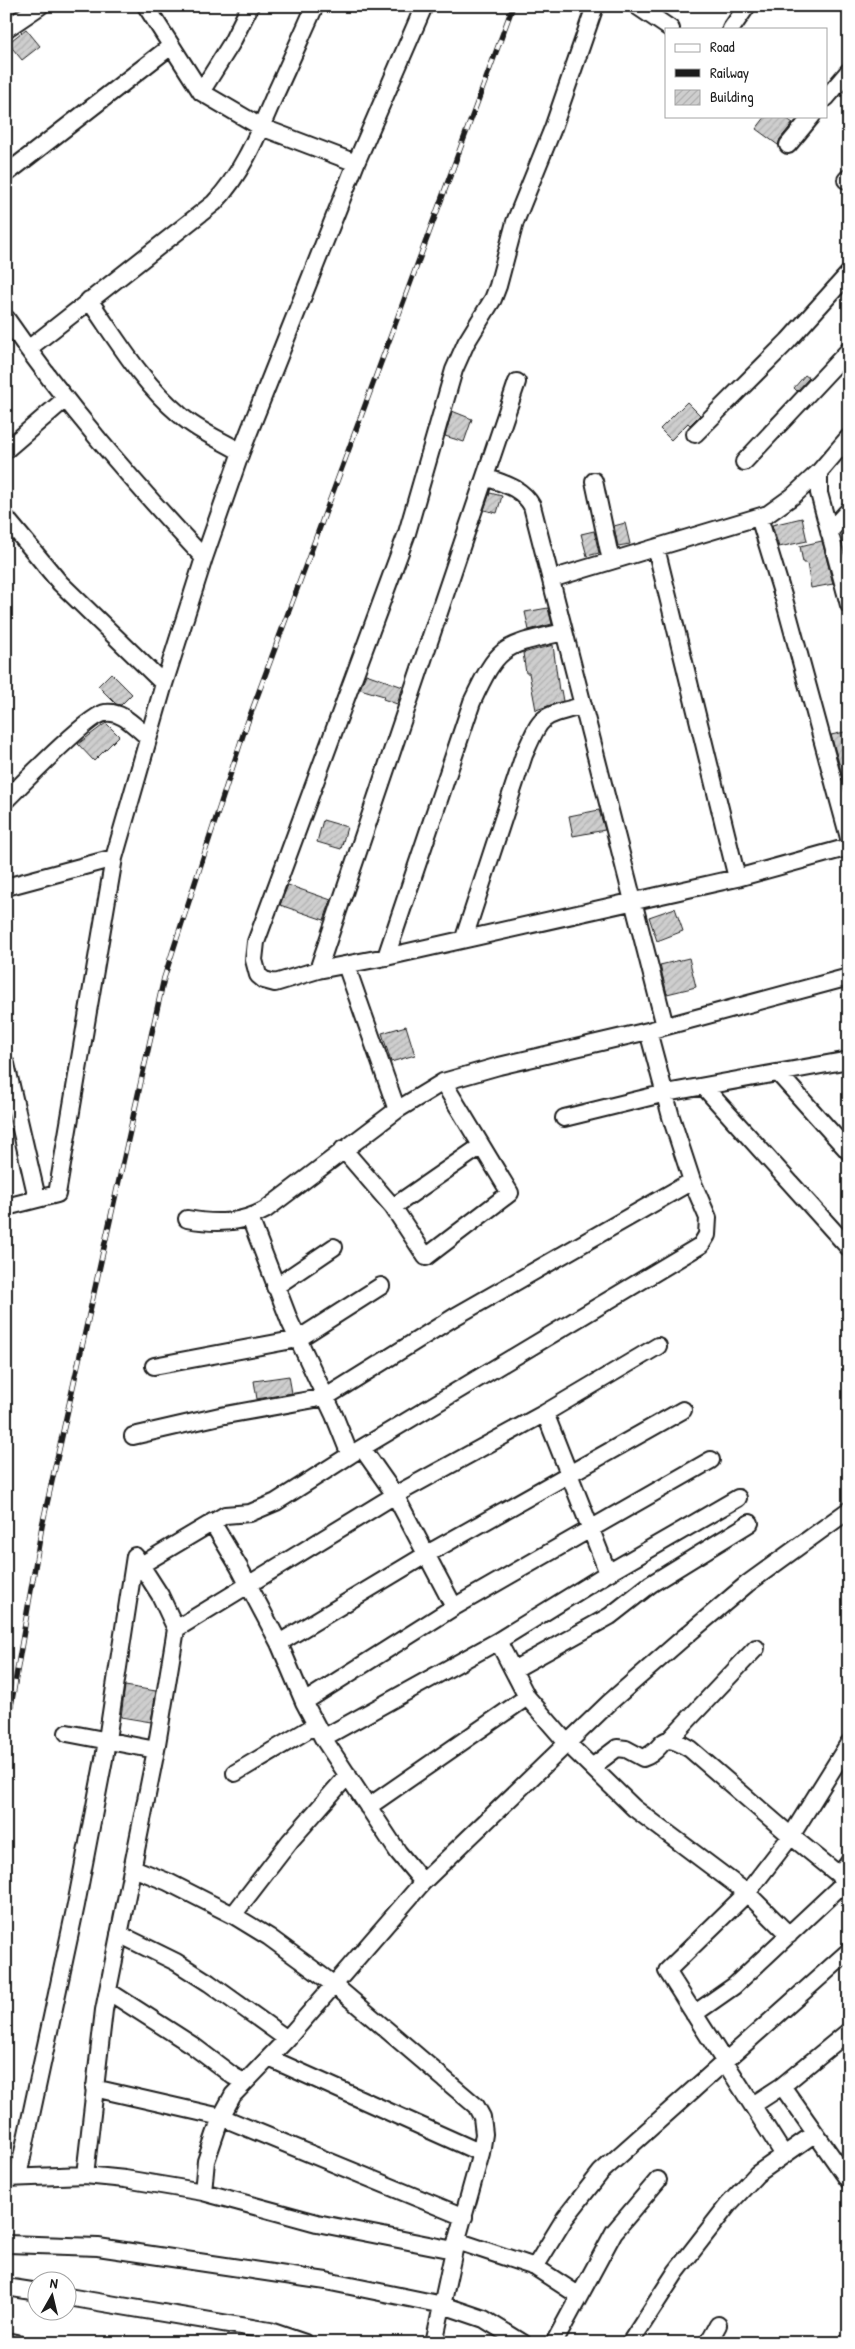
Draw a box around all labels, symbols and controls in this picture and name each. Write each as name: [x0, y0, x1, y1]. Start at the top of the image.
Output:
legend: [665, 28, 828, 118]
text: Road: [710, 36, 735, 57]
text: Railway: [710, 62, 749, 83]
text: Building: [710, 86, 754, 107]
north arrow: [28, 2272, 78, 2322]
text: N: [49, 2273, 59, 2293]

